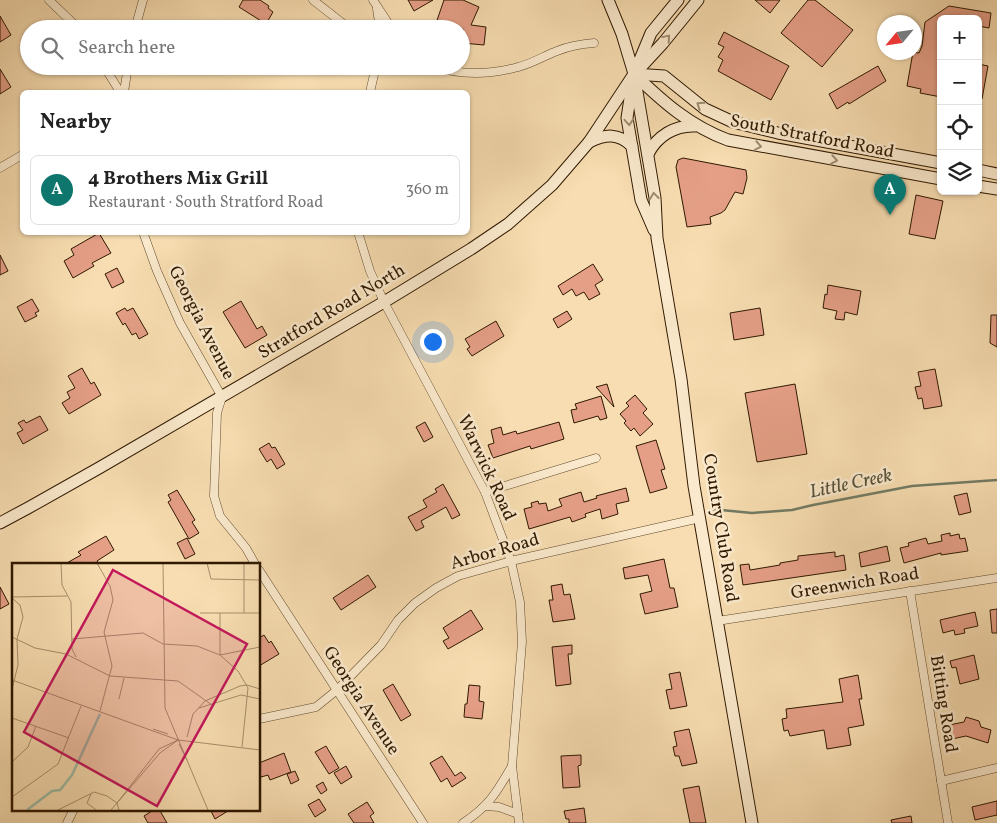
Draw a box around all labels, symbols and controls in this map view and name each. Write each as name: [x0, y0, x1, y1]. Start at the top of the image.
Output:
north arrow: [877, 15, 922, 60]
map controls: [937, 15, 982, 195]
button: +: [937, 15, 982, 60]
search box: [20, 20, 470, 75]
icon: search: [38, 34, 66, 62]
text: Search here: [78, 35, 175, 61]
one-way arrow: [661, 35, 669, 44]
button: −: [937, 60, 982, 105]
one-way arrow: [696, 102, 706, 111]
button: locate: [937, 105, 982, 150]
text: Nearby: [40, 108, 111, 137]
street label: South Stratford Road: [728, 109, 896, 165]
one-way arrow: [623, 118, 634, 126]
one-way arrow: [753, 141, 762, 151]
button: layers: [937, 150, 982, 195]
one-way arrow: [830, 155, 839, 165]
text: 4 Brothers Mix Grill: [88, 166, 268, 192]
pin: A: [874, 174, 906, 215]
text: A: [51, 179, 63, 201]
text: 360 m: [406, 179, 449, 201]
text: Restaurant · South Stratford Road: [88, 192, 323, 214]
one-way arrow: [649, 192, 660, 200]
street label: Stratford Road North: [254, 258, 410, 366]
street label: Georgia Avenue: [162, 262, 240, 384]
your location: [420, 329, 446, 355]
street label: Warwick Road: [451, 411, 521, 525]
street label: Country Club Road: [696, 452, 744, 604]
water label: Little Creek: [807, 463, 895, 505]
street label: Arbor Road: [448, 527, 542, 577]
street label: Greenwich Road: [789, 562, 921, 606]
inset map: [12, 563, 260, 810]
street label: Georgia Avenue: [317, 642, 405, 760]
street label: Bitting Road: [923, 653, 963, 755]

